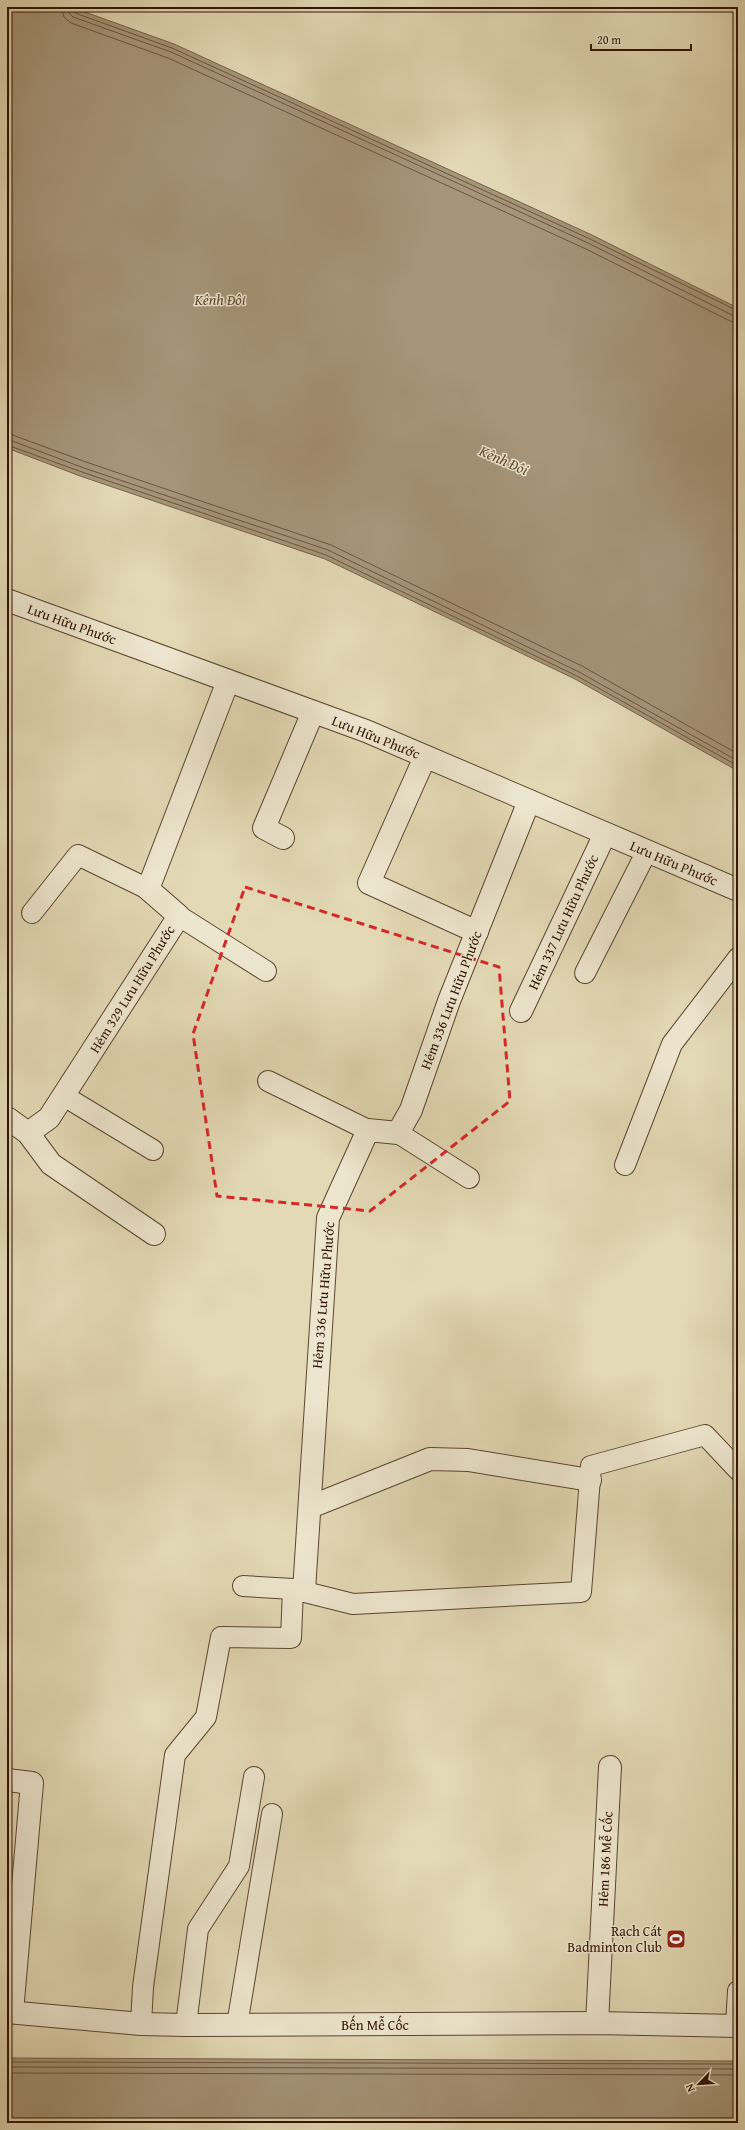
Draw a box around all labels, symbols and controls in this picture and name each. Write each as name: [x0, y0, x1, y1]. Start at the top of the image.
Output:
scale bar: [591, 26, 691, 52]
text: 20 m: [597, 31, 621, 48]
water label: Kênh Đôi: [193, 289, 246, 310]
water label: Kênh Đôi: [475, 440, 532, 480]
street label: Lưu Hữu Phước: [25, 599, 119, 649]
street label: Lưu Hữu Phước: [329, 710, 423, 764]
street label: Lưu Hữu Phước: [627, 836, 721, 890]
street label: Hẻm 337 Lưu Hữu Phước: [523, 851, 603, 993]
street label: Hẻm 329 Lưu Hữu Phước: [85, 921, 179, 1057]
street label: Hẻm 336 Lưu Hữu Phước: [415, 928, 487, 1072]
street label: Hẻm 336 Lưu Hữu Phước: [307, 1221, 339, 1369]
street label: Hẻm 186 Mễ Cốc: [593, 1811, 617, 1907]
place label: Rạch Cát Badminton Club: [567, 1921, 662, 1957]
sports icon: Rạch Cát Badminton Club: [665, 1928, 687, 1950]
street label: Bến Mễ Cốc: [341, 2015, 409, 2035]
north arrow: [679, 2064, 719, 2104]
text: N: [681, 2081, 699, 2095]

